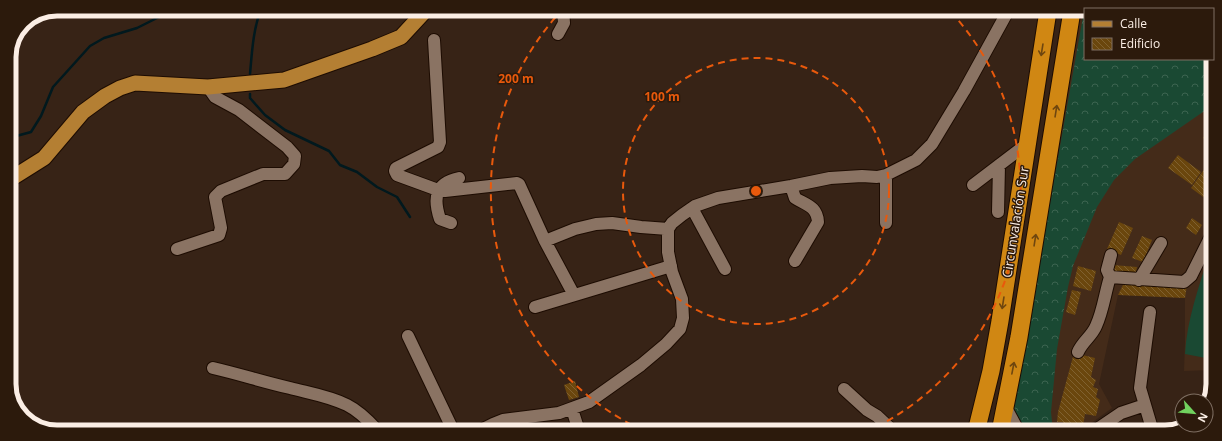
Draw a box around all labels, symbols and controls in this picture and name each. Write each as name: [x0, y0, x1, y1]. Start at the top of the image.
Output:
legend: [1084, 8, 1214, 60]
text: Calle: [1120, 15, 1147, 32]
text: Edificio: [1120, 35, 1160, 52]
one-way arrow: [1037, 43, 1045, 56]
text: 200 m: [498, 70, 534, 87]
text: 100 m: [644, 88, 680, 105]
one-way arrow: [1052, 105, 1060, 118]
street label: Circunvalación Sur: [997, 164, 1033, 279]
centre of rings: [749, 184, 763, 198]
one-way arrow: [1031, 234, 1039, 247]
one-way arrow: [999, 296, 1007, 309]
one-way arrow: [1010, 362, 1018, 375]
north arrow: [1174, 393, 1214, 433]
text: N: [1195, 410, 1212, 425]

